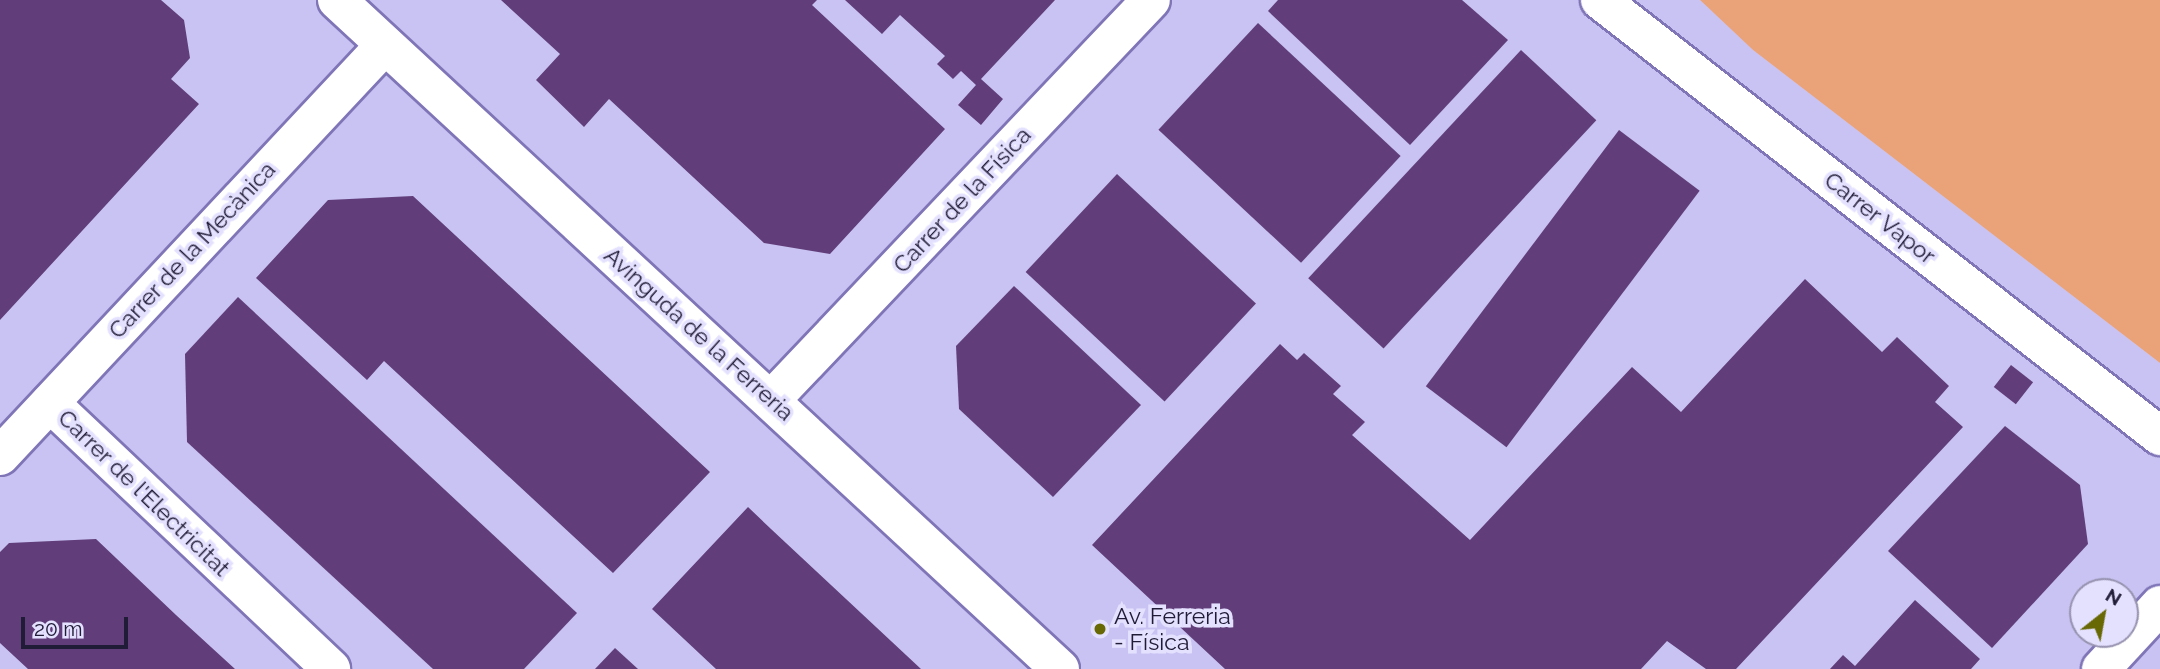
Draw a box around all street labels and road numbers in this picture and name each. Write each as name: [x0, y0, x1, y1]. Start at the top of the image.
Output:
street label: Carrer de la Física: [887, 121, 1037, 279]
street label: Carrer de la Mecànica: [103, 156, 281, 344]
street label: Carrer Vapor: [1819, 166, 1941, 270]
street label: Avinguda de la Ferreria: [599, 242, 799, 426]
street label: Carrer de l'Electricitat: [52, 404, 236, 582]

